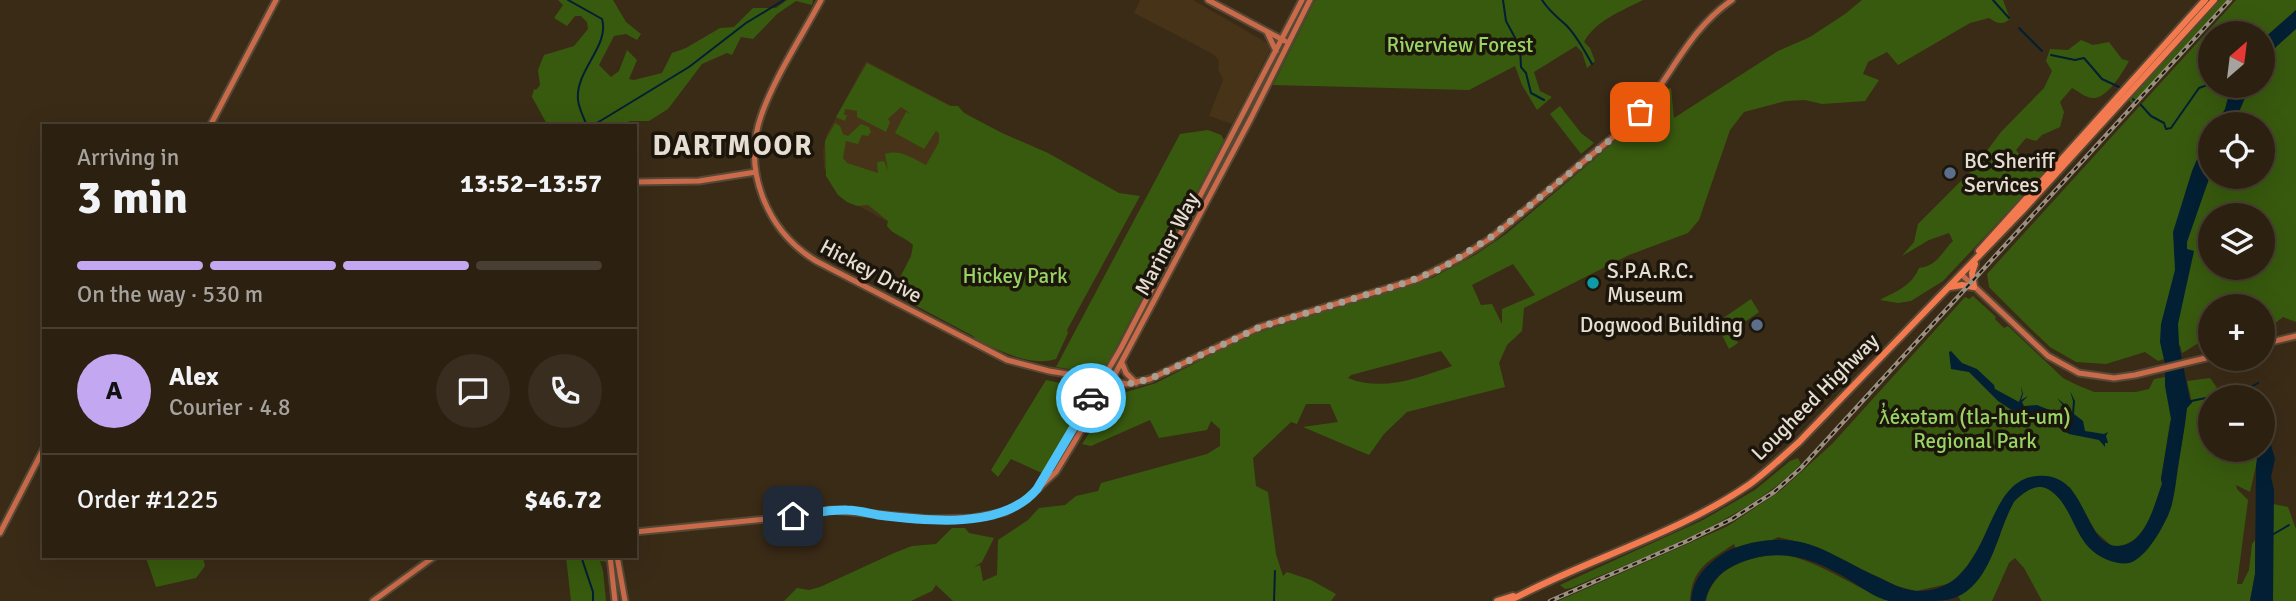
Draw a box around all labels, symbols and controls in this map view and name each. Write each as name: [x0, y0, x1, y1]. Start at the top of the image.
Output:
north arrow: [2198, 21, 2275, 98]
map controls: [2198, 21, 2275, 462]
park label: Riverview Forest: [1387, 32, 1533, 58]
pin: [1610, 82, 1670, 142]
icon: bag: [1621, 93, 1659, 131]
button: locate: [2198, 112, 2275, 189]
district label: DARTMOOR: [653, 129, 813, 163]
text: Arriving in: [77, 143, 179, 172]
place label: BC Sheriff Services: [1964, 148, 2056, 198]
marker: BC Sheriff Services: [1942, 165, 1958, 181]
text: 13:52–13:57: [460, 168, 602, 200]
text: 3 min: [77, 170, 188, 226]
street label: Mariner Way: [1129, 188, 1205, 300]
button: layers: [2198, 203, 2275, 280]
street label: Hickey Drive: [816, 233, 926, 309]
place label: S.P.A.R.C. Museum: [1607, 258, 1694, 308]
park label: Hickey Park: [963, 263, 1068, 289]
marker: S.P.A.R.C. Museum: [1585, 275, 1601, 291]
text: On the way · 530 m: [77, 280, 263, 309]
button: +: [2198, 294, 2275, 371]
place label: Dogwood Building: [1580, 312, 1743, 338]
marker: Dogwood Building: [1749, 317, 1765, 333]
street label: Lougheed Highway: [1746, 328, 1884, 466]
button: chat: [436, 354, 510, 428]
button: phone: [528, 354, 602, 428]
text: Alex: [169, 361, 219, 393]
courier: [1056, 363, 1126, 433]
text: A: [106, 375, 122, 407]
icon: car: [1072, 379, 1110, 417]
button: −: [2198, 385, 2275, 462]
text: Courier · 4.8: [169, 393, 290, 422]
park label: ƛ̓éxətəm (tla-hut-um) Regional Park: [1879, 402, 2071, 454]
text: Order #1225: [77, 484, 218, 516]
text: $46.72: [524, 484, 602, 516]
pin: [763, 486, 823, 546]
icon: home: [774, 497, 812, 535]

